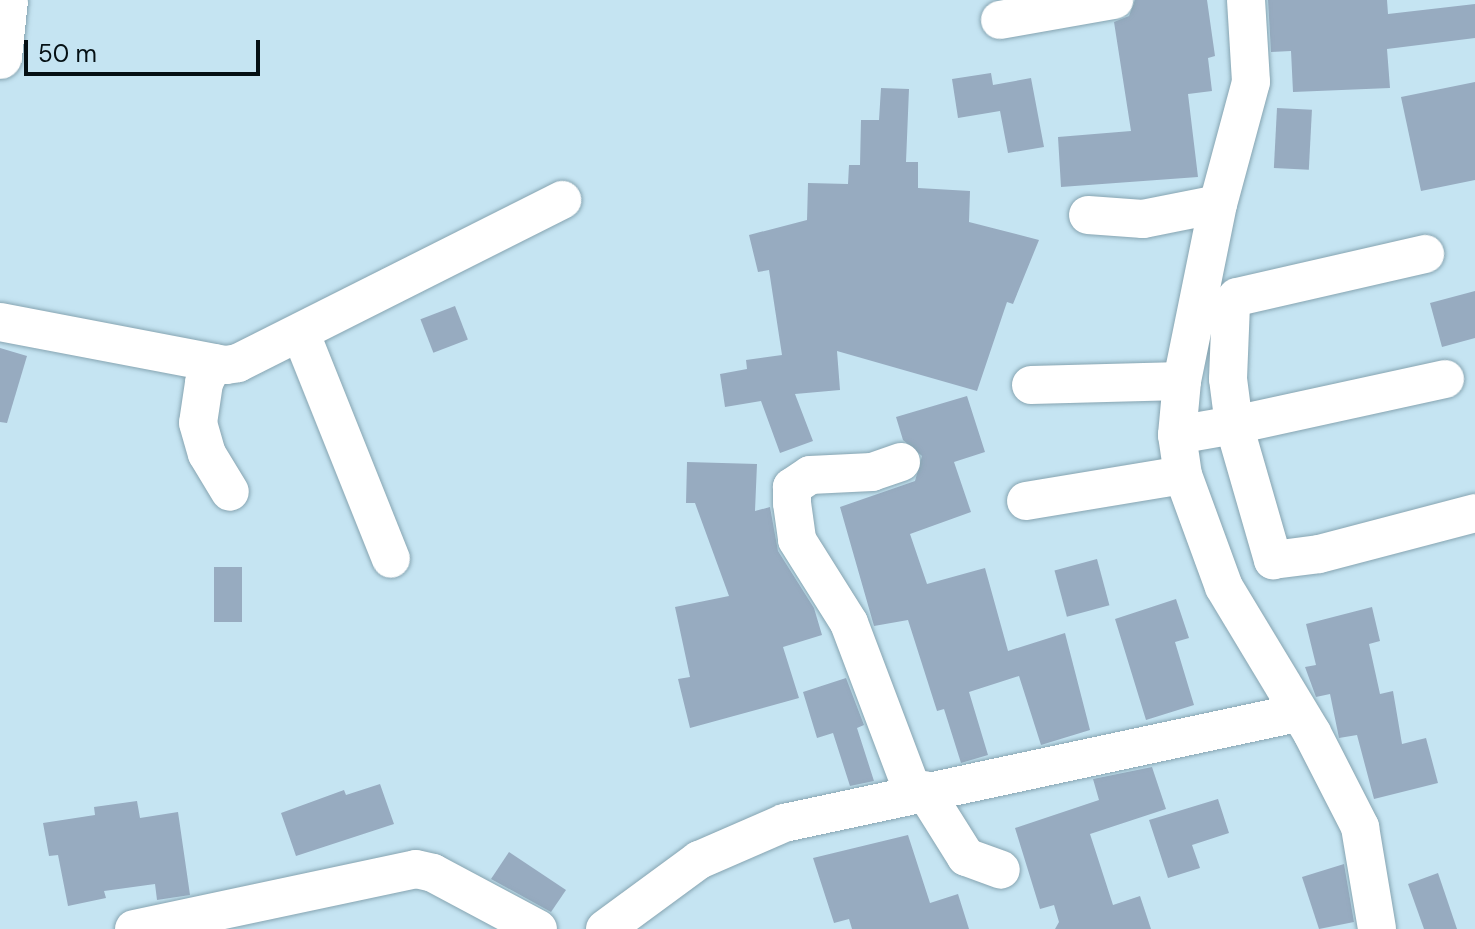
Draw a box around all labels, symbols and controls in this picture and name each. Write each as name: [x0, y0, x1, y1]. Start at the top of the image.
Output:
scale bar: [28, 24, 264, 74]
text: 50 m: [38, 38, 97, 69]

